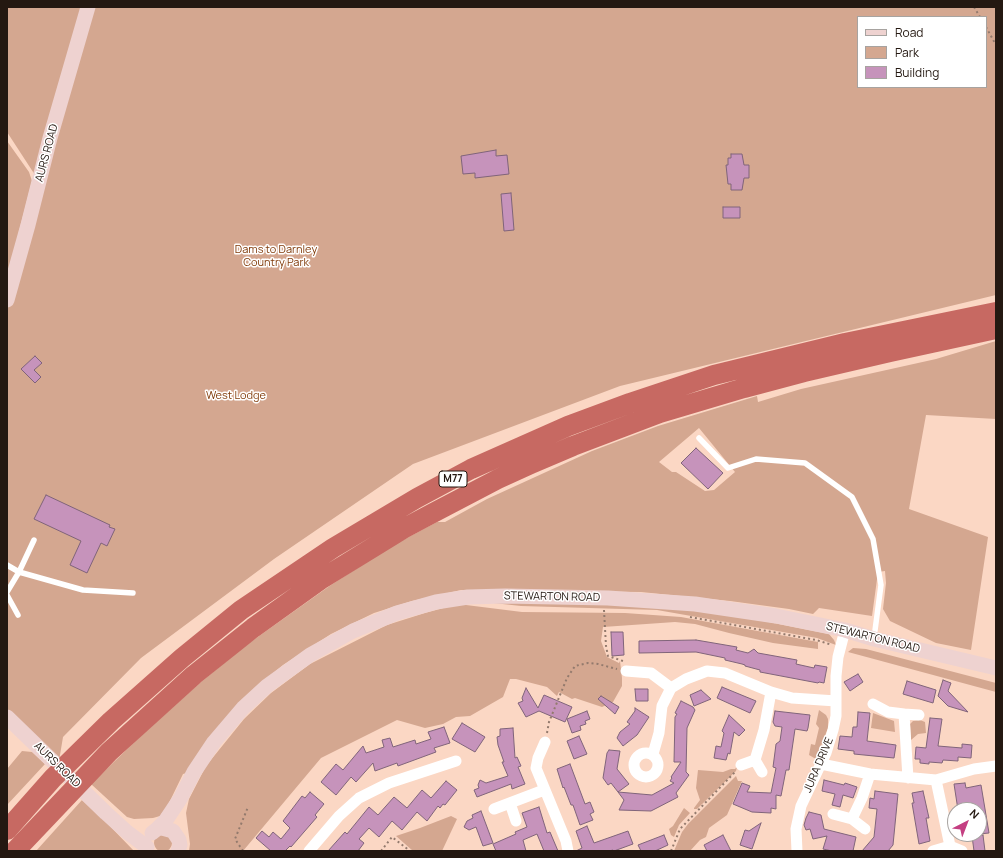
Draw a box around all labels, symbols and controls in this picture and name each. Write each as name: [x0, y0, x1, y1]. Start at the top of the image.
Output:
legend: [857, 16, 987, 88]
text: Road: [895, 24, 923, 41]
text: Park: [895, 44, 919, 61]
text: Building: [895, 64, 939, 81]
street label: AURS ROAD: [33, 123, 61, 183]
park label: Dams to Darnley Country Park: [235, 243, 317, 269]
park label: West Lodge: [206, 389, 266, 403]
road number: M77: [439, 471, 467, 487]
street label: STEWARTON ROAD: [504, 590, 600, 604]
street label: STEWARTON ROAD: [825, 620, 921, 656]
street label: JURA DRIVE: [801, 735, 837, 795]
street label: AURS ROAD: [31, 740, 83, 790]
north arrow: [947, 802, 987, 842]
text: N: [967, 805, 983, 822]

